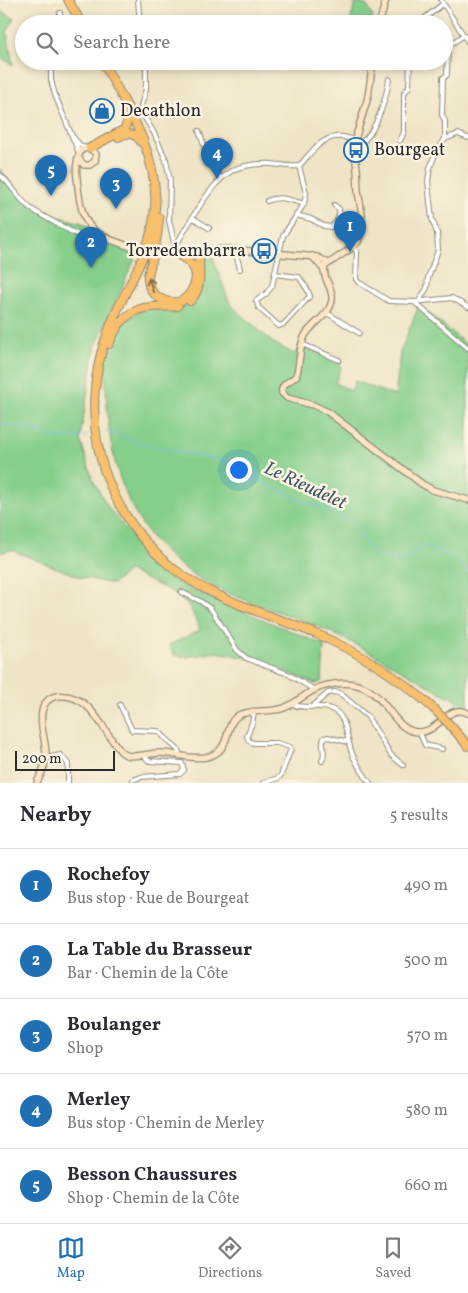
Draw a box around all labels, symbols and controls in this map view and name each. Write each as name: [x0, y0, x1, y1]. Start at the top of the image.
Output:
search box: [15, 15, 453, 70]
icon: search: [33, 29, 61, 57]
text: Search here: [73, 30, 170, 56]
shop icon: Decathlon: [89, 98, 115, 124]
place label: Decathlon: [120, 99, 201, 124]
bus stop icon: Bourgeat: [343, 137, 369, 163]
pin: 4: [201, 138, 233, 179]
place label: Bourgeat: [374, 138, 445, 163]
pin: 5: [35, 155, 67, 196]
pin: 3: [100, 168, 132, 209]
pin: 1: [334, 211, 366, 252]
pin: 2: [75, 227, 107, 268]
bus stop icon: Torredembarra: [251, 238, 277, 264]
place label: Torredembarra: [126, 239, 246, 264]
one-way arrow: [145, 277, 155, 293]
water label: Le Rieudelet: [260, 456, 351, 517]
your location: [226, 457, 252, 483]
scale bar: [15, 748, 115, 771]
text: 200 m: [22, 750, 62, 769]
text: Nearby: [20, 801, 91, 830]
text: 5 results: [390, 805, 448, 827]
text: Rochefoy: [67, 862, 150, 888]
text: 1: [33, 875, 39, 897]
text: 490 m: [403, 875, 448, 897]
text: Bus stop · Rue de Bourgeat: [67, 888, 249, 910]
text: La Table du Brasseur: [67, 937, 252, 963]
text: 2: [32, 950, 40, 972]
text: 500 m: [404, 950, 448, 972]
text: Bar · Chemin de la Côte: [67, 963, 228, 985]
text: Boulanger: [67, 1012, 161, 1038]
text: 3: [32, 1025, 40, 1047]
text: 570 m: [406, 1025, 448, 1047]
text: Shop: [67, 1038, 103, 1060]
text: Merley: [67, 1087, 130, 1113]
text: 4: [31, 1100, 41, 1122]
text: 580 m: [405, 1100, 448, 1122]
text: Bus stop · Chemin de Merley: [67, 1113, 264, 1135]
text: Besson Chaussures: [67, 1162, 237, 1188]
text: 5: [32, 1175, 40, 1197]
text: 660 m: [405, 1175, 448, 1197]
text: Shop · Chemin de la Côte: [67, 1188, 240, 1210]
tab: Map: [57, 1234, 85, 1283]
tab: Directions: [198, 1234, 262, 1283]
tab: Saved: [375, 1234, 411, 1283]

